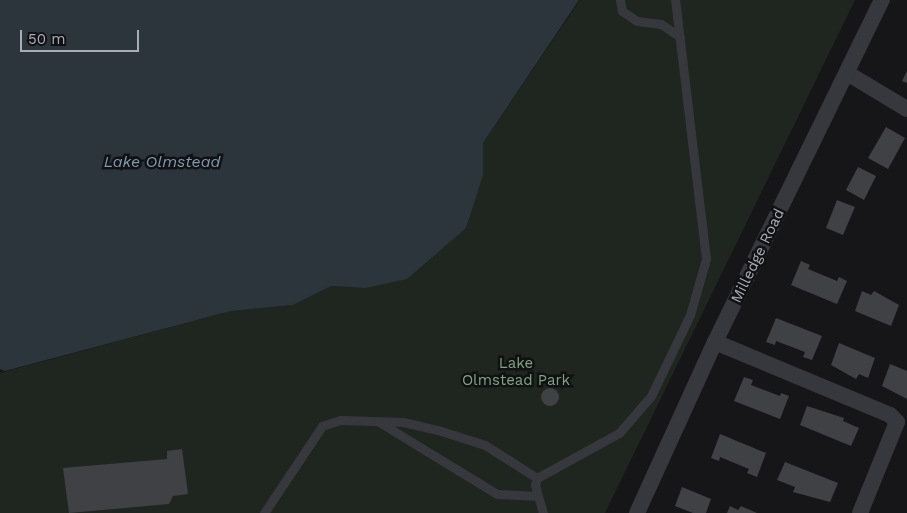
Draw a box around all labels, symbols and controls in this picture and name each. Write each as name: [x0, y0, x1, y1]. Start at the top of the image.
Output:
scale bar: [22, 20, 141, 52]
text: 50 m: [28, 30, 65, 48]
water label: Lake Olmstead: [104, 152, 220, 172]
street label: Milledge Road: [727, 206, 789, 306]
park label: Lake Olmstead Park: [462, 354, 570, 389]

